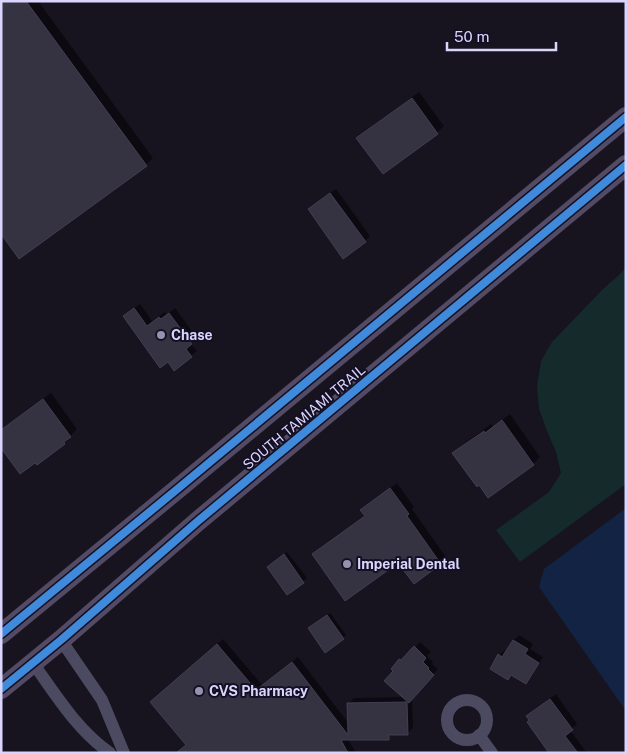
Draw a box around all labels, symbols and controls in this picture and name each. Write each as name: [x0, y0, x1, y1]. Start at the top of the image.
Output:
scale bar: [447, 20, 556, 52]
text: 50 m: [454, 28, 489, 45]
place label: Chase: [171, 327, 213, 343]
marker: Chase: [155, 329, 167, 341]
street label: SOUTH TAMIAMI TRAIL: [240, 361, 368, 473]
place label: Imperial Dental: [357, 556, 461, 572]
marker: Imperial Dental: [341, 558, 353, 570]
place label: CVS Pharmacy: [209, 683, 308, 699]
marker: CVS Pharmacy: [193, 685, 205, 697]

